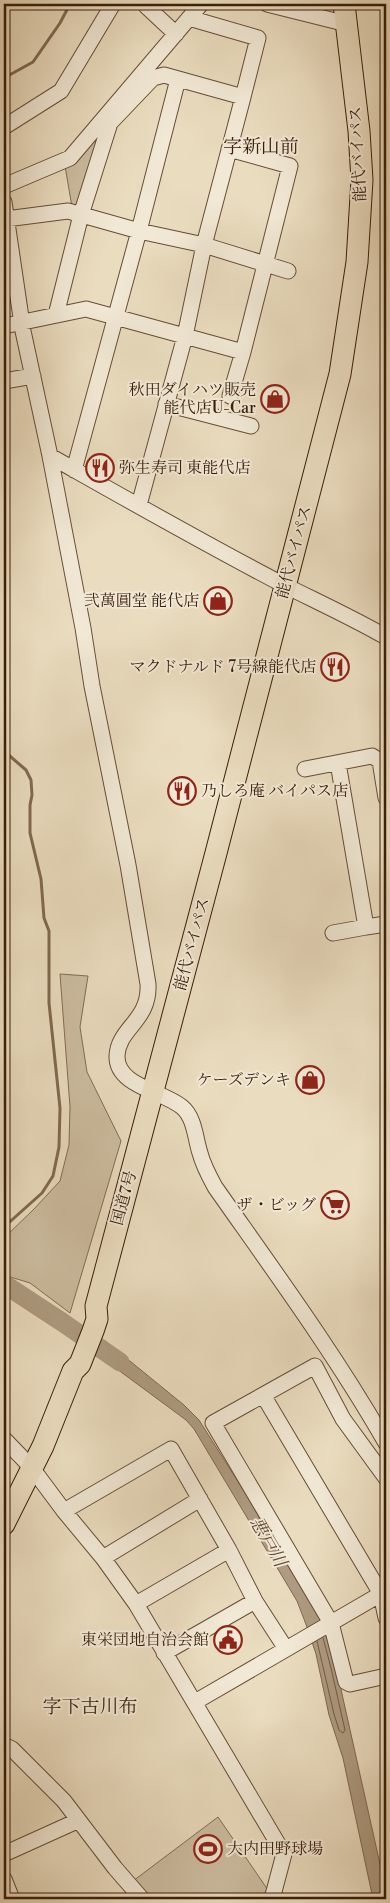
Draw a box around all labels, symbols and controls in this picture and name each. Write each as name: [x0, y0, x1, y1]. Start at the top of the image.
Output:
street label: 能代バイパス: [346, 106, 370, 202]
district label: 字新山前: [223, 135, 299, 159]
place label: 秋田ダイハツ販売 能代店U-Car: [129, 380, 256, 418]
shop icon: 秋田ダイハツ販売 能代店U-Car: [260, 384, 290, 414]
restaurant icon: 弥生寿司 東能代店: [85, 453, 115, 483]
place label: 弥生寿司 東能代店: [119, 458, 250, 478]
street label: 能代バイパス: [272, 503, 316, 601]
shop icon: 弐萬圓堂 能代店: [203, 586, 233, 616]
place label: 弐萬圓堂 能代店: [84, 591, 199, 611]
restaurant icon: マクドナルド 7号線能代店: [320, 652, 350, 682]
place label: マクドナルド 7号線能代店: [129, 657, 316, 677]
restaurant icon: 乃しろ庵 バイパス店: [167, 776, 197, 806]
place label: 乃しろ庵 バイパス店: [201, 781, 348, 801]
street label: 能代バイパス: [170, 895, 214, 993]
shop icon: ケーズデンキ: [295, 1065, 325, 1095]
place label: ケーズデンキ: [196, 1070, 291, 1090]
street label: 国道7号: [107, 1168, 141, 1228]
supermarket icon: ザ・ビッグ: [320, 1190, 350, 1220]
place label: ザ・ビッグ: [237, 1195, 316, 1215]
water label: 悪戸川: [245, 1513, 292, 1573]
public building icon: 東栄団地自治会館: [213, 1625, 243, 1655]
place label: 東栄団地自治会館: [81, 1630, 209, 1650]
district label: 字下古川布: [42, 1695, 138, 1719]
sports icon: 大内田野球場: [193, 1834, 223, 1864]
place label: 大内田野球場: [227, 1839, 323, 1859]

